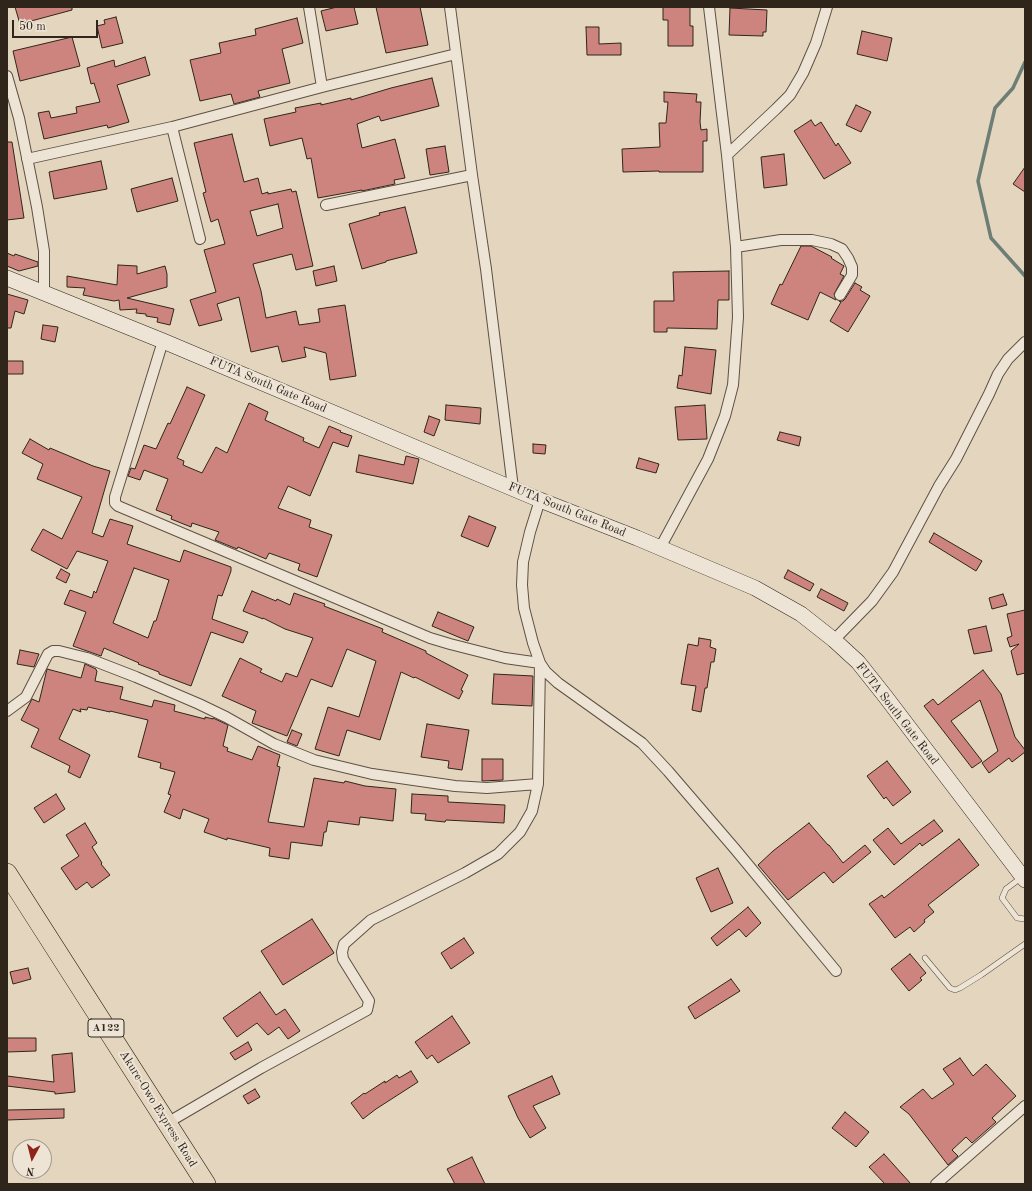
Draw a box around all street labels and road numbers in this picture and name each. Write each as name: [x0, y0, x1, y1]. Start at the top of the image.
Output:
street label: FUTA South Gate Road: [207, 354, 329, 416]
street label: FUTA South Gate Road: [506, 480, 628, 540]
street label: FUTA South Gate Road: [853, 660, 941, 768]
road number: A122: [88, 1019, 124, 1037]
street label: Akure-Owo Express Road: [116, 1048, 200, 1170]

